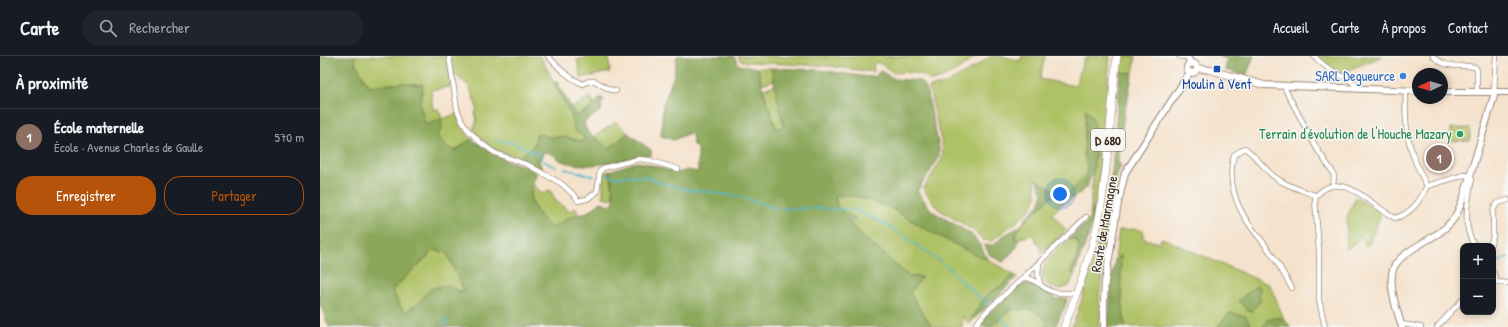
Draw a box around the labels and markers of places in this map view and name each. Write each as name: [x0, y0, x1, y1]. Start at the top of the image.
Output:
marker: Moulin à Vent: [1212, 64, 1222, 74]
place label: SARL Degueurce: [1315, 66, 1395, 86]
marker: SARL Degueurce: [1398, 71, 1408, 81]
place label: Moulin à Vent: [1182, 74, 1252, 93]
place label: Terrain d'évolution de l'Houche Mazary: [1259, 124, 1452, 144]
marker: Terrain d'évolution de l'Houche Mazary: [1455, 129, 1465, 139]
pin: 1: [1426, 143, 1452, 173]

